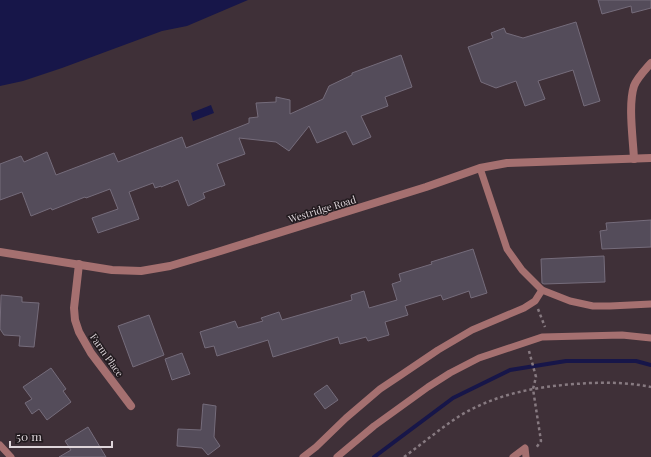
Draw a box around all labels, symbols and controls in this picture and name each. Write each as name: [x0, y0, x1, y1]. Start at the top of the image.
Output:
street label: Westridge Road: [285, 192, 358, 226]
street label: Farm Place: [87, 331, 127, 379]
scale bar: [10, 423, 112, 449]
text: 50 m: [16, 428, 42, 444]

